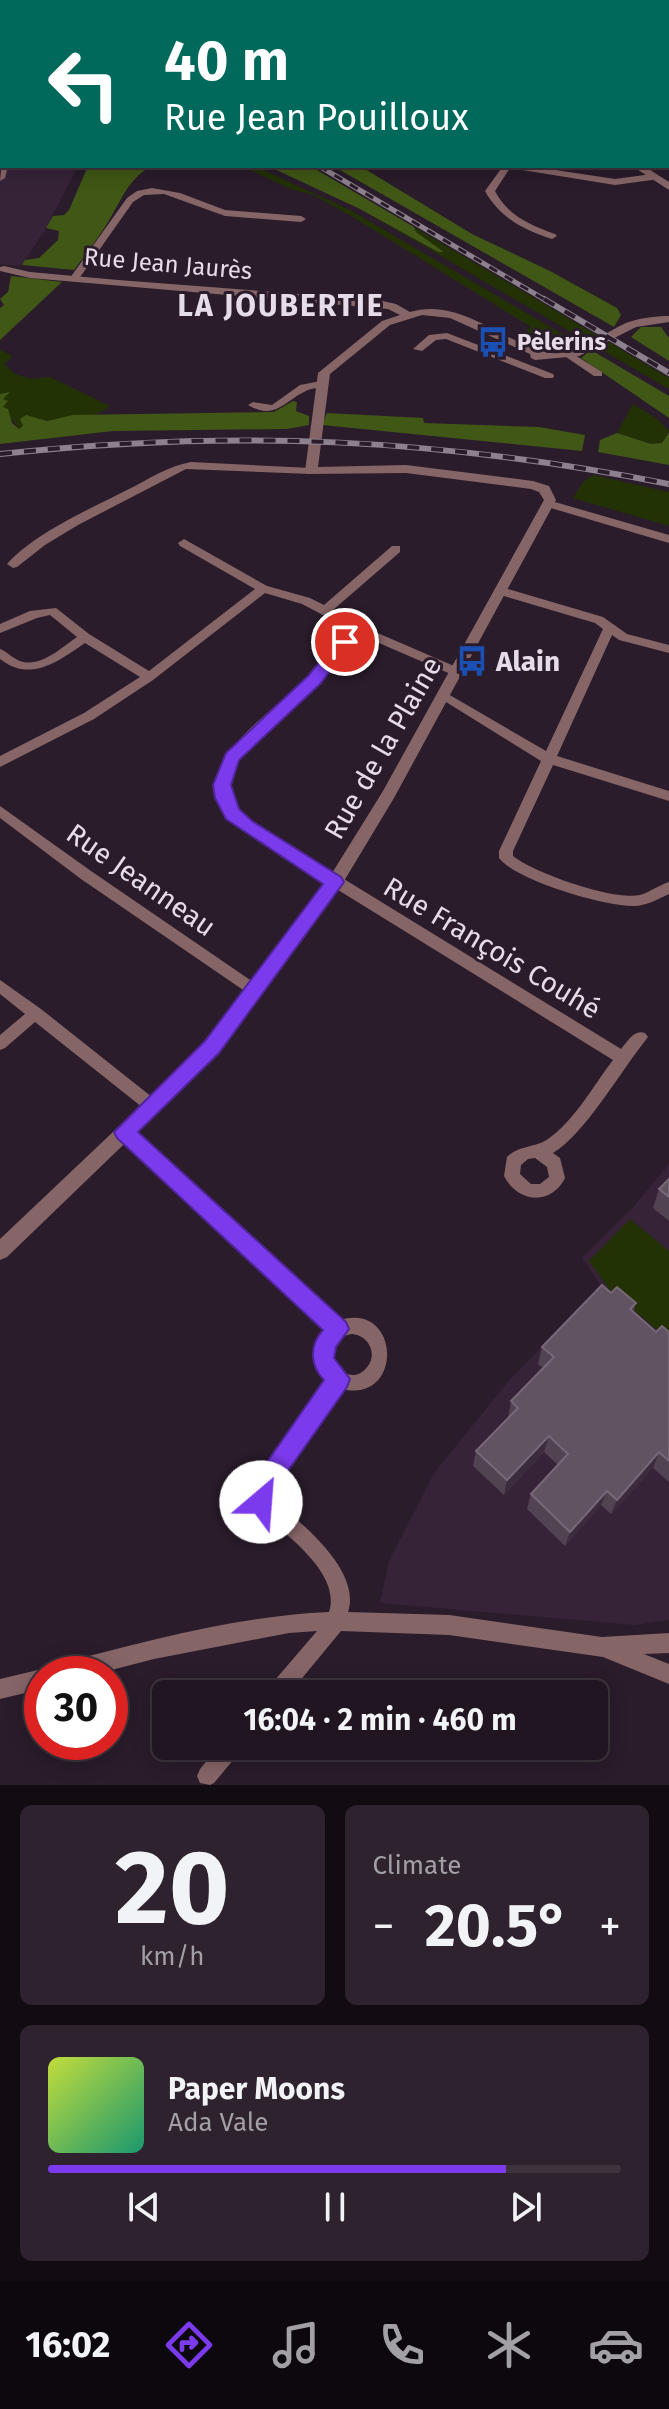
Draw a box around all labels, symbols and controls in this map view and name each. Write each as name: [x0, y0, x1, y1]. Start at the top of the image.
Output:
text: 40 m: [164, 28, 289, 95]
icon: left: [32, 32, 136, 136]
text: Rue Jean Pouilloux: [164, 96, 469, 140]
street label: Rue Jean Jaurès: [83, 243, 253, 285]
district label: LA JOUBERTIE: [178, 288, 384, 324]
bus stop icon: Pèlerins: [476, 325, 510, 359]
place label: Pèlerins: [517, 328, 606, 356]
pin: [311, 608, 379, 676]
icon: arrive: [323, 620, 367, 664]
bus stop icon: Alain: [455, 644, 489, 678]
place label: Alain: [495, 645, 560, 678]
street label: Rue de la Plaine: [317, 651, 449, 845]
street label: Rue Jeanneau: [60, 817, 222, 943]
street label: Rue François Couhé: [378, 870, 606, 1026]
position arrow: [219, 1460, 303, 1544]
speed limit sign: 30: [24, 1656, 128, 1760]
text: 16:04 · 2 min · 460 m: [244, 1702, 517, 1738]
text: 20: [115, 1826, 230, 1951]
text: Climate: [373, 1850, 461, 1881]
text: 20.5°: [425, 1890, 569, 1962]
text: −: [373, 1900, 395, 1953]
text: +: [599, 1900, 621, 1953]
text: km/h: [140, 1941, 204, 1972]
text: Paper Moons: [168, 2071, 345, 2107]
text: Ada Vale: [168, 2107, 268, 2138]
icon: previous: [122, 2185, 166, 2229]
icon: pause: [313, 2185, 357, 2229]
icon: next: [504, 2185, 548, 2229]
icon: directions: [161, 2317, 217, 2373]
icon: music: [268, 2317, 324, 2373]
icon: phone: [374, 2317, 430, 2373]
icon: climate: [481, 2317, 537, 2373]
icon: car: [588, 2317, 644, 2373]
text: 16:02: [25, 2323, 110, 2367]

